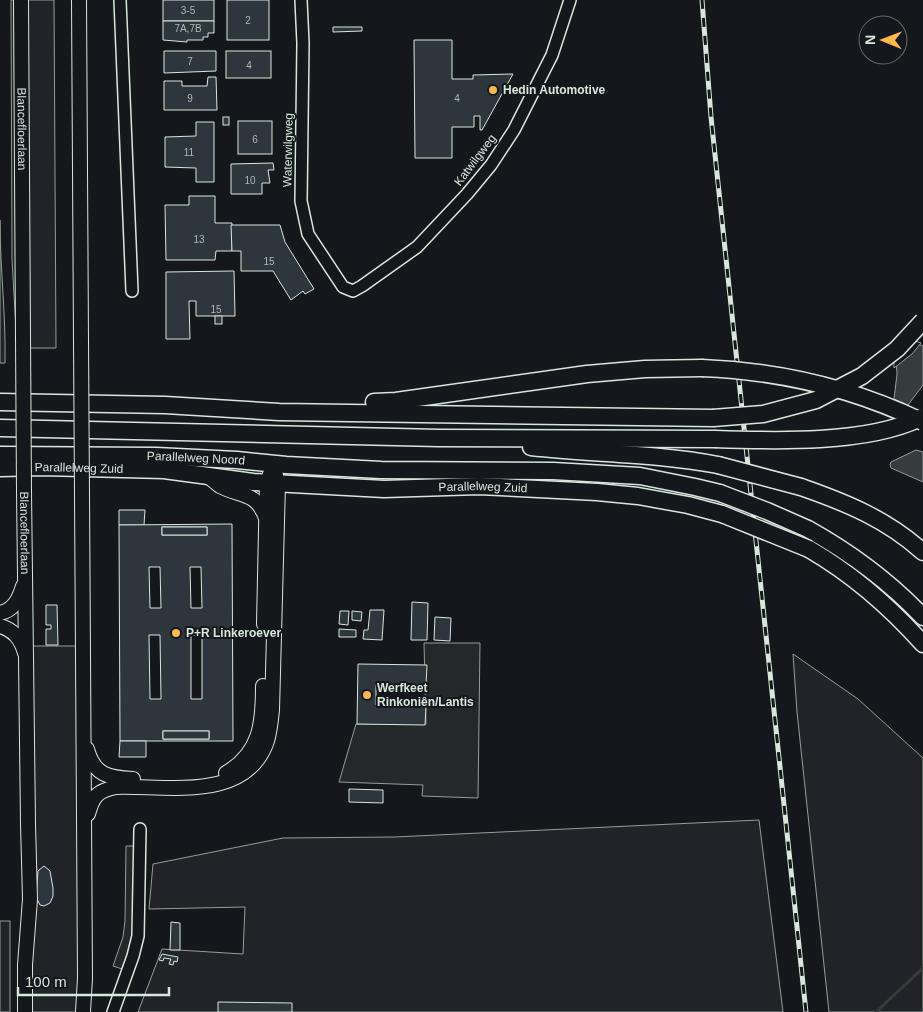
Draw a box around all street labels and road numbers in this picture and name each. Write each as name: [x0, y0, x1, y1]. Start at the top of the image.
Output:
street label: Blancefloerlaan: [15, 88, 29, 170]
street label: Waterwilgweg: [280, 113, 296, 187]
street label: Katwilgweg: [451, 132, 499, 188]
street label: Parallelweg Noord: [147, 449, 246, 468]
street label: Parallelweg Zuid: [34, 460, 124, 476]
street label: Parallelweg Zuid: [438, 479, 528, 495]
street label: Blancefloerlaan: [17, 491, 32, 575]

